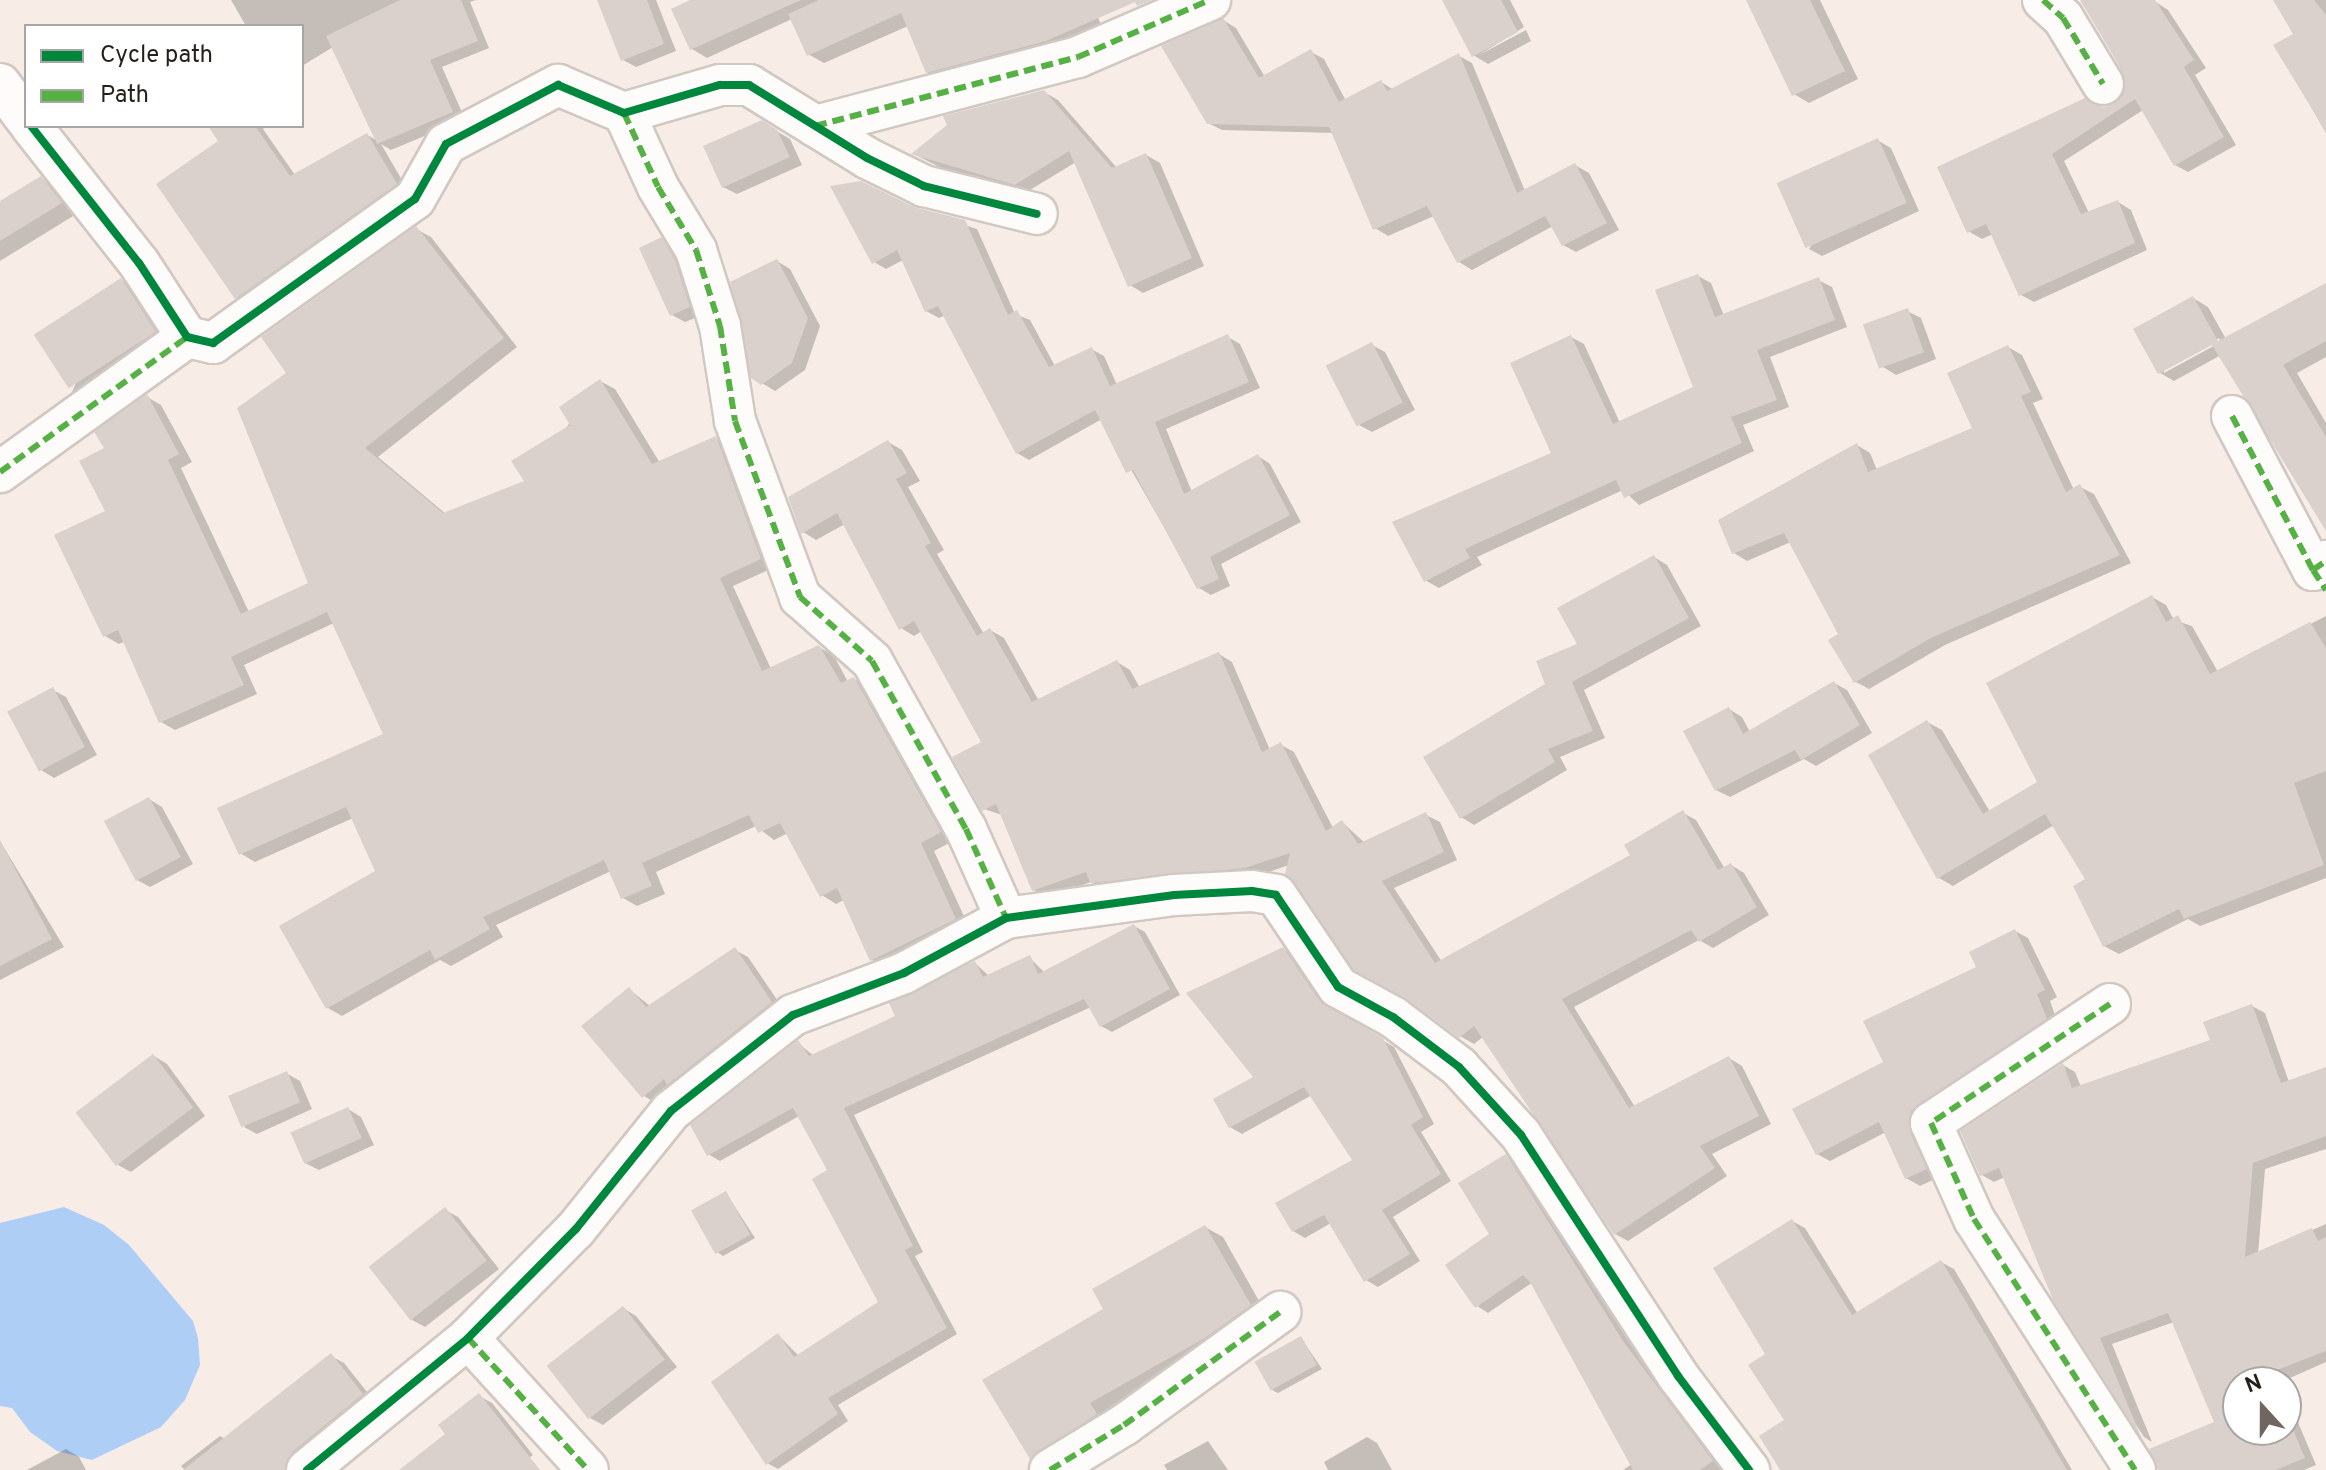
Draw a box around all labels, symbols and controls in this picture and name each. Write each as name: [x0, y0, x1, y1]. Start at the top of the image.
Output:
legend: [24, 24, 304, 128]
text: Cycle path: [100, 41, 213, 71]
text: Path: [100, 81, 149, 111]
north arrow: [2222, 1366, 2302, 1446]
text: N: [2242, 1370, 2266, 1400]

